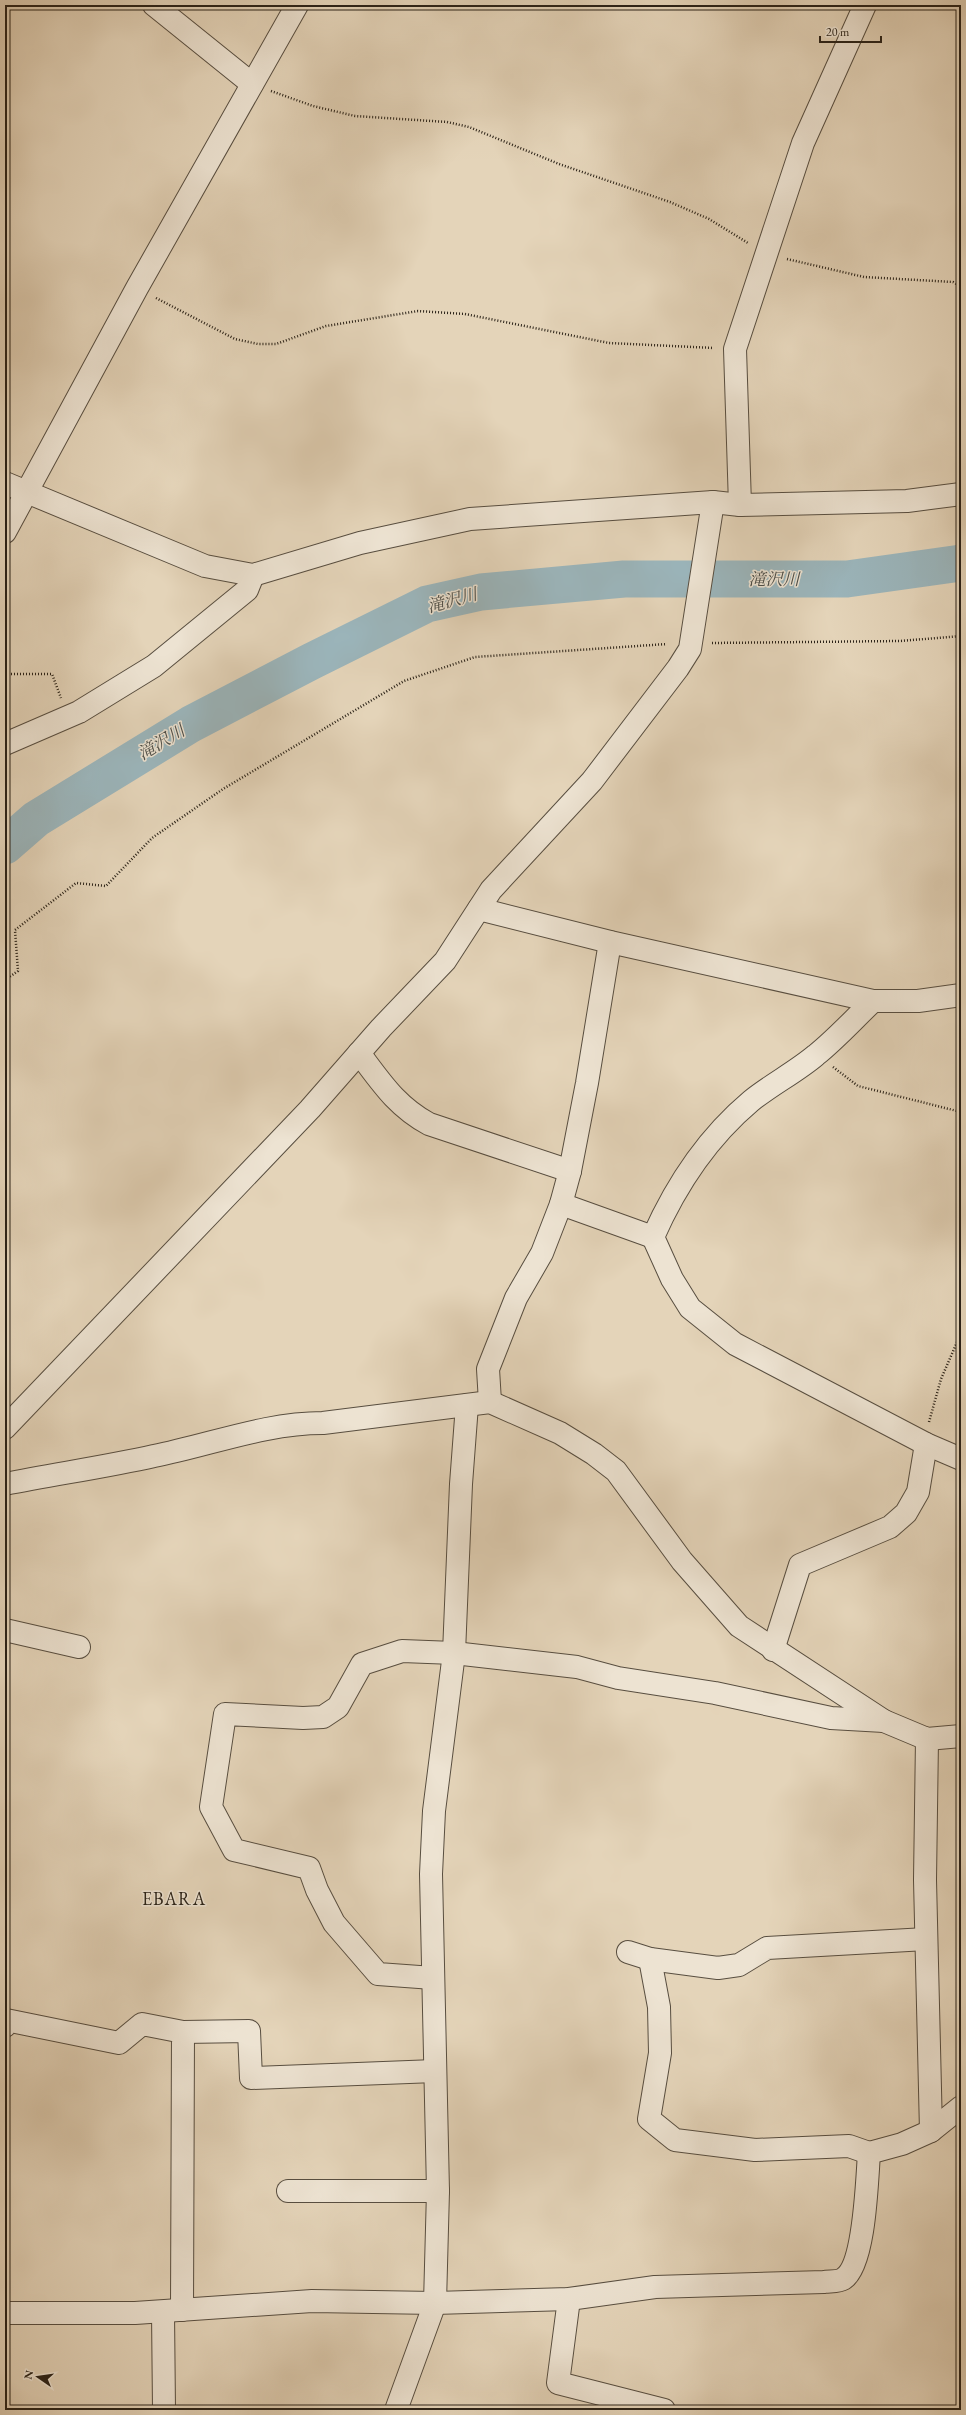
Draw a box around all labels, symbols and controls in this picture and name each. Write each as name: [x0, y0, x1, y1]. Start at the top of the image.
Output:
scale bar: [820, 18, 881, 44]
text: 20 m: [826, 24, 850, 40]
water label: 滝沢川: [749, 568, 801, 590]
water label: 滝沢川: [425, 582, 481, 617]
water label: 滝沢川: [133, 718, 190, 765]
district label: EBARA: [142, 1887, 206, 1910]
north arrow: [18, 2357, 58, 2397]
text: N: [20, 2369, 36, 2381]

